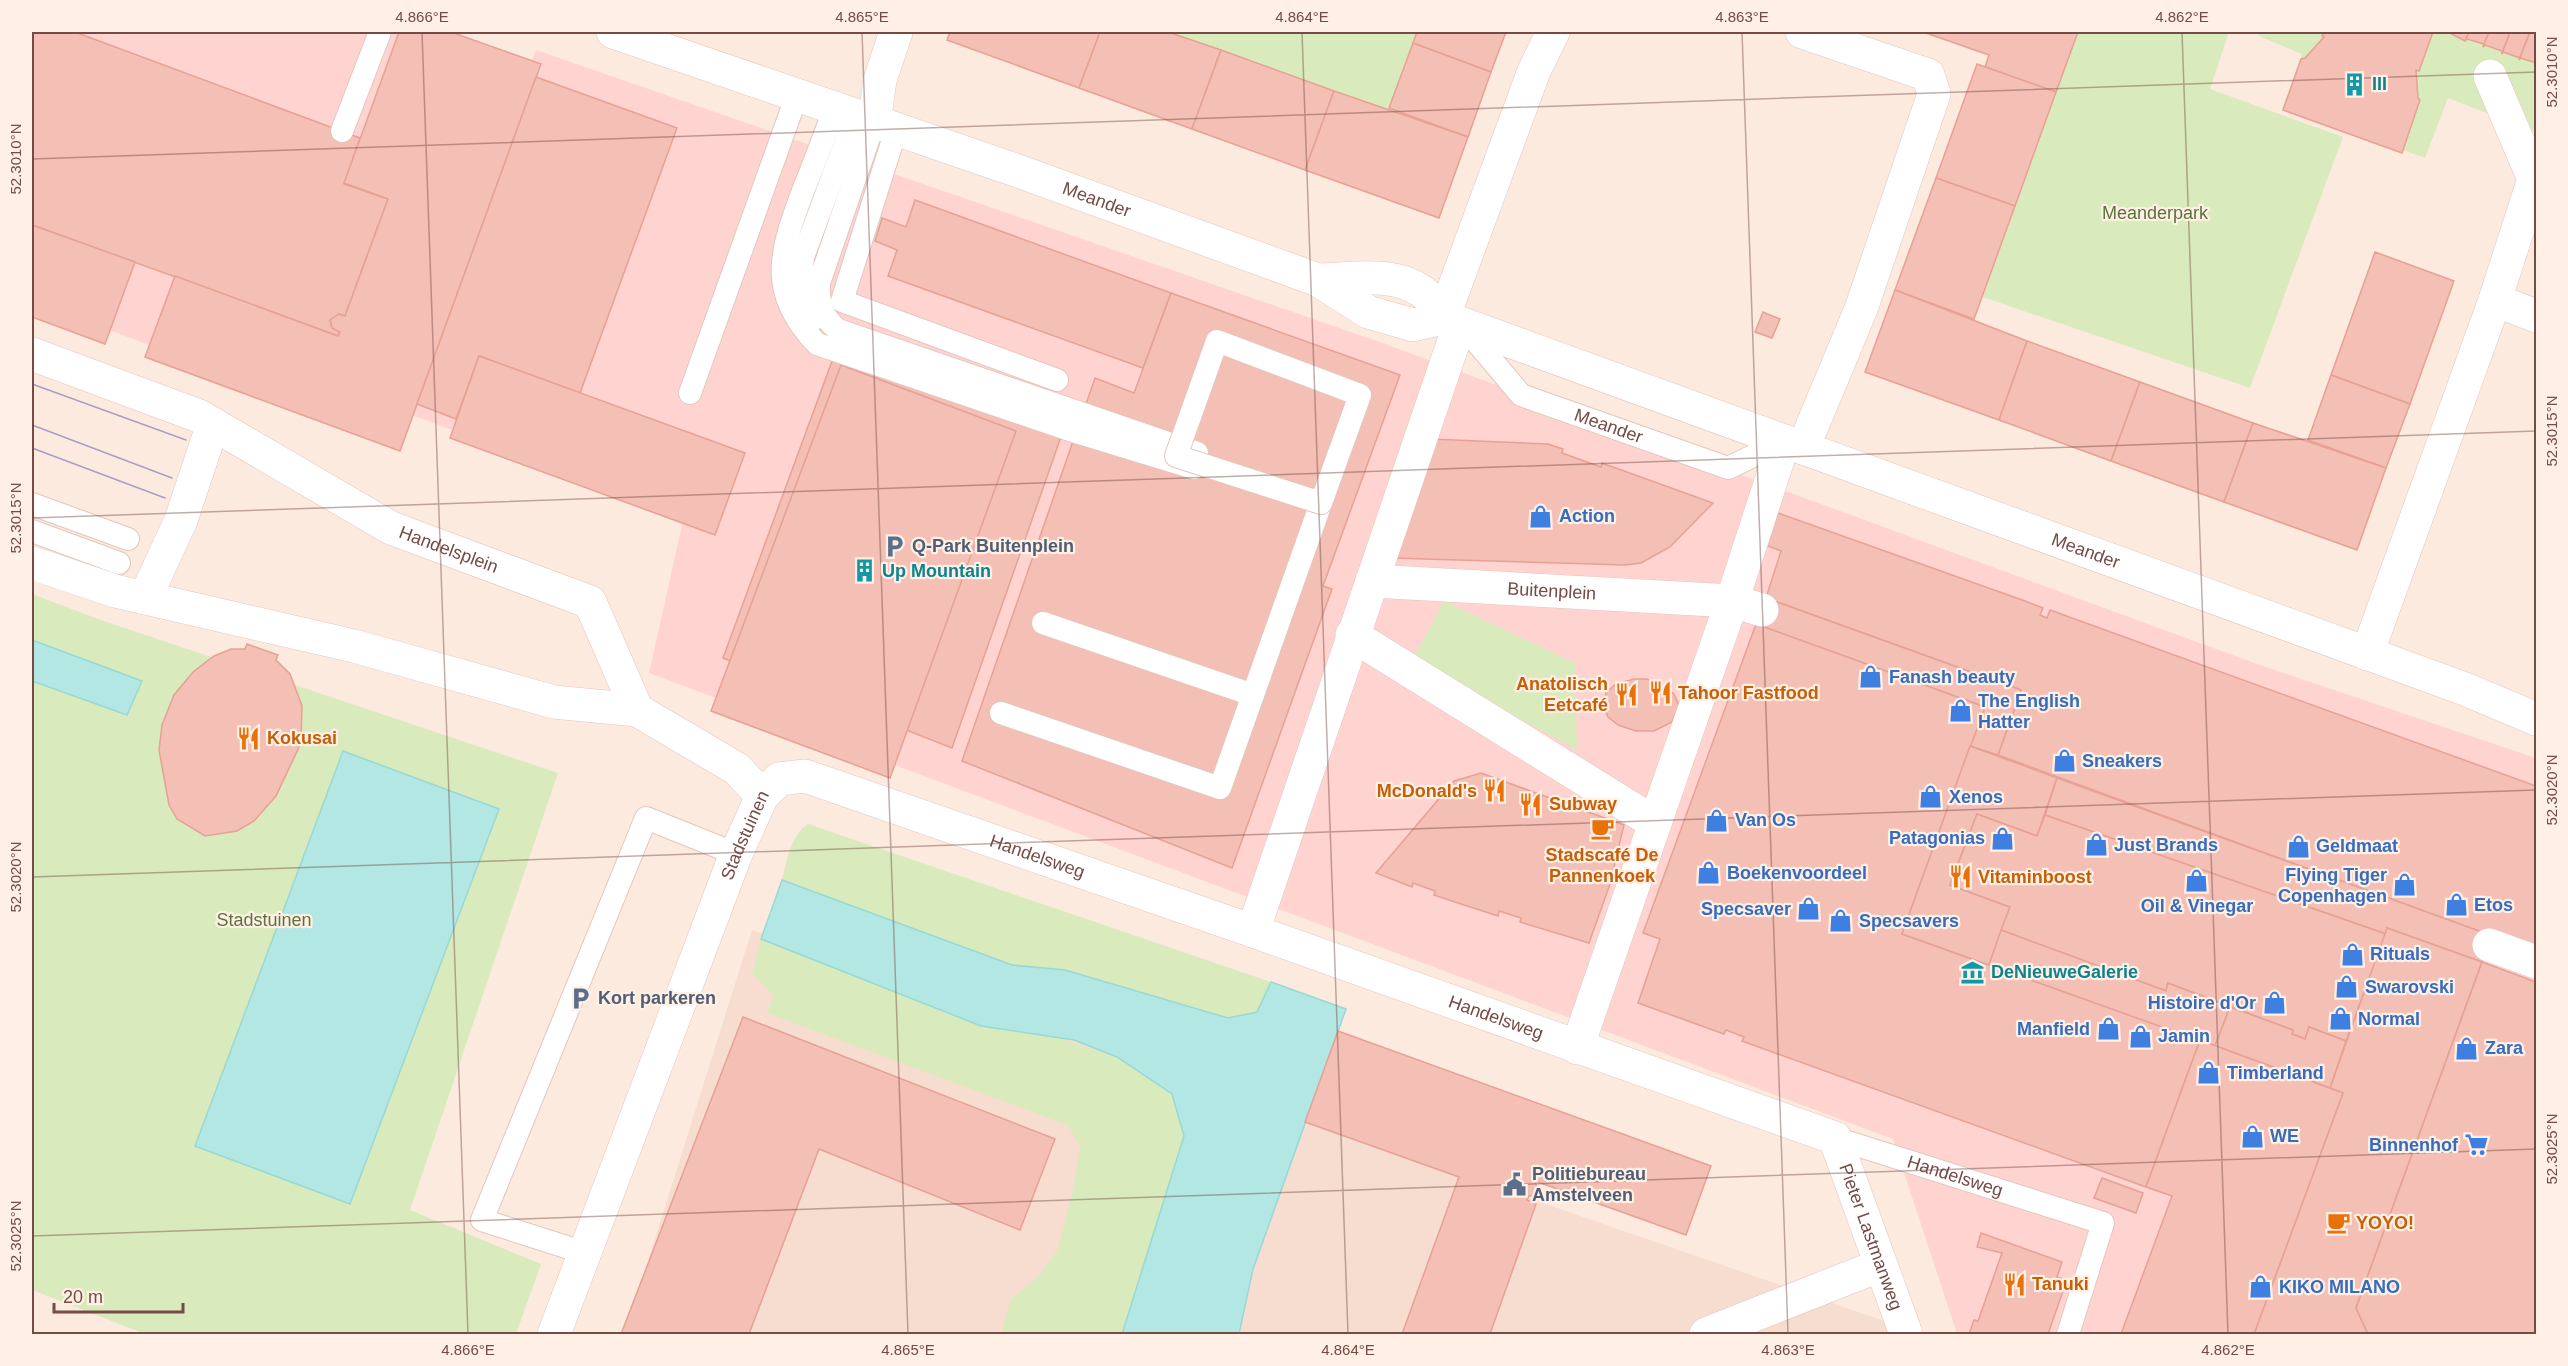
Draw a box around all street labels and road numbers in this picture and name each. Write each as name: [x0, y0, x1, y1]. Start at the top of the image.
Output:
street label: Meander: [1060, 178, 1134, 221]
street label: Meander: [1572, 405, 1645, 447]
street label: Handelsplein: [396, 522, 501, 577]
street label: Meander: [2049, 529, 2123, 572]
street label: Buitenplein: [1507, 579, 1597, 603]
street label: Stadstuinen: [717, 788, 773, 883]
street label: Handelsweg: [987, 831, 1087, 882]
street label: Handelsweg: [1446, 991, 1546, 1043]
street label: Handelsweg: [1905, 1152, 2005, 1201]
street label: Pieter Lastmanweg: [1835, 1161, 1906, 1313]

